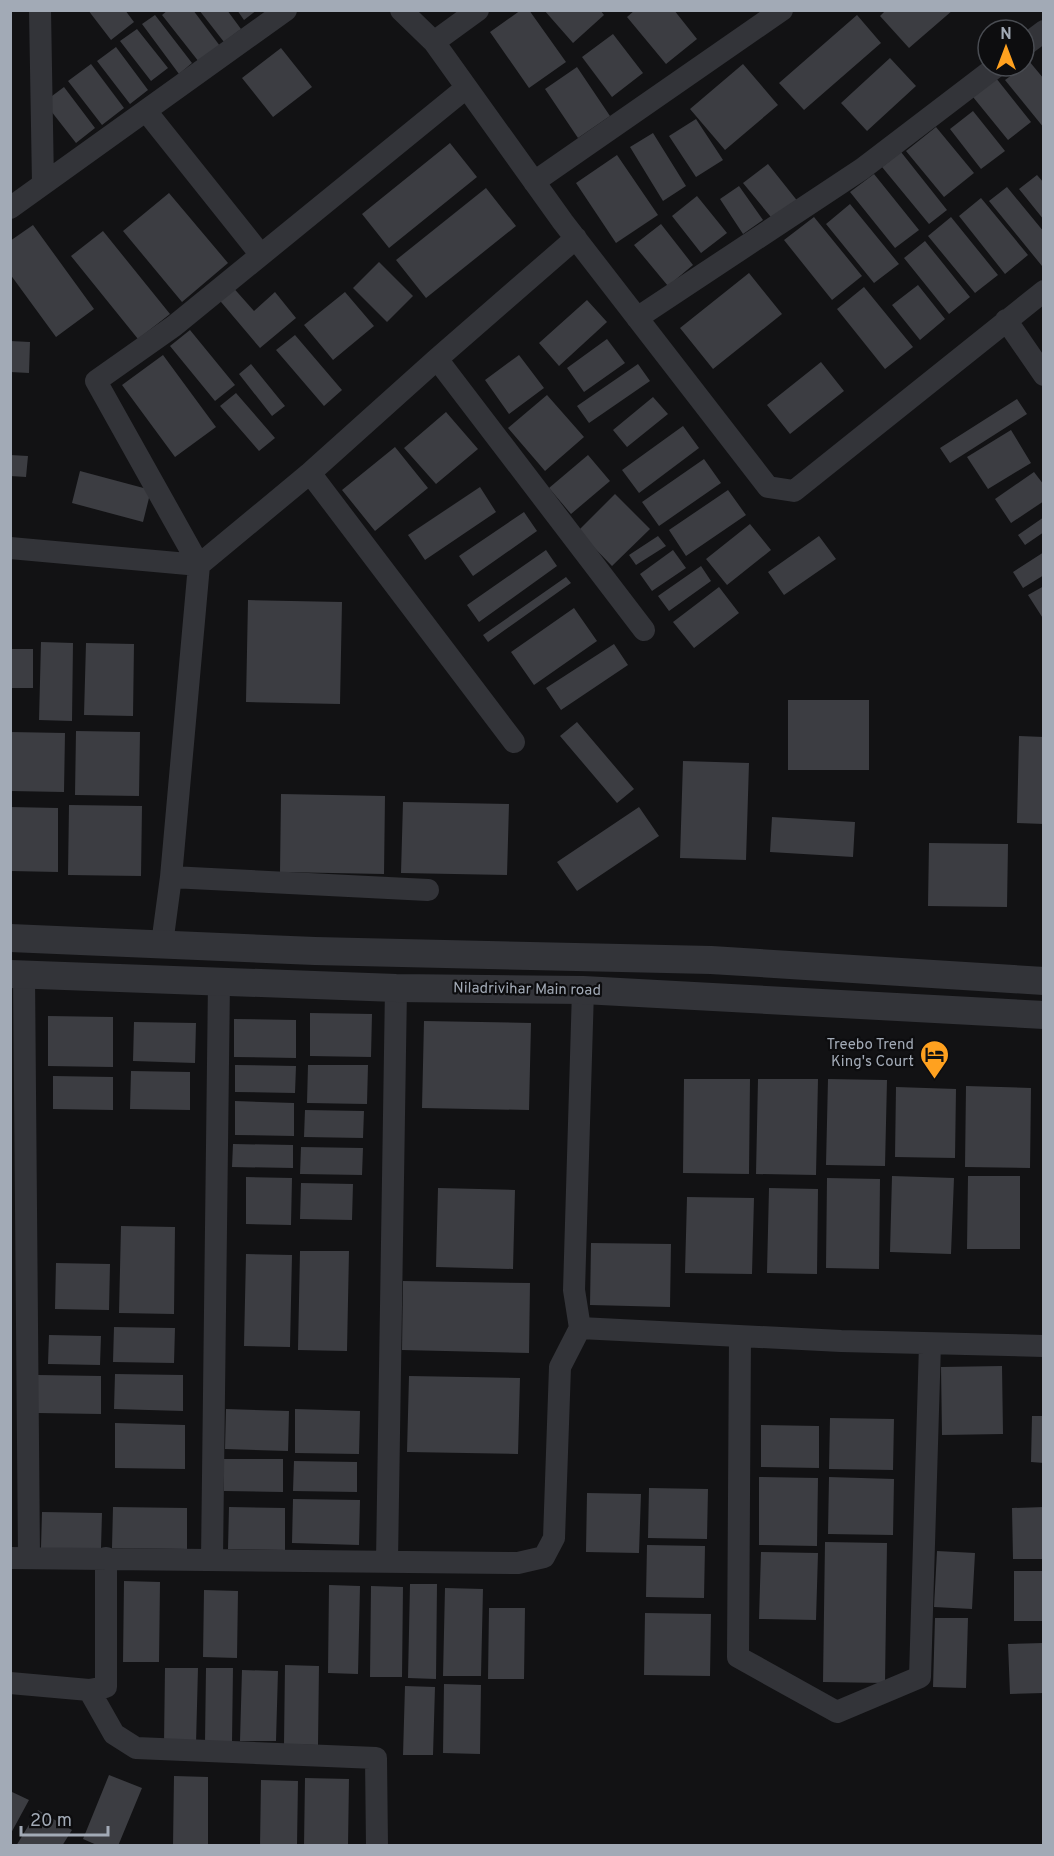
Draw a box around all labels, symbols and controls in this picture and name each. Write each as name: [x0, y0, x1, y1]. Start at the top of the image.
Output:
north arrow: [976, 18, 1036, 78]
text: N: [1000, 25, 1012, 45]
street label: Niladrivihar Main road: [453, 979, 601, 1001]
place label: Treebo Trend King's Court: [827, 1036, 914, 1072]
hotel icon: Treebo Trend King's Court: [919, 1038, 951, 1080]
scale bar: [21, 1799, 108, 1837]
text: 20 m: [30, 1810, 72, 1833]

